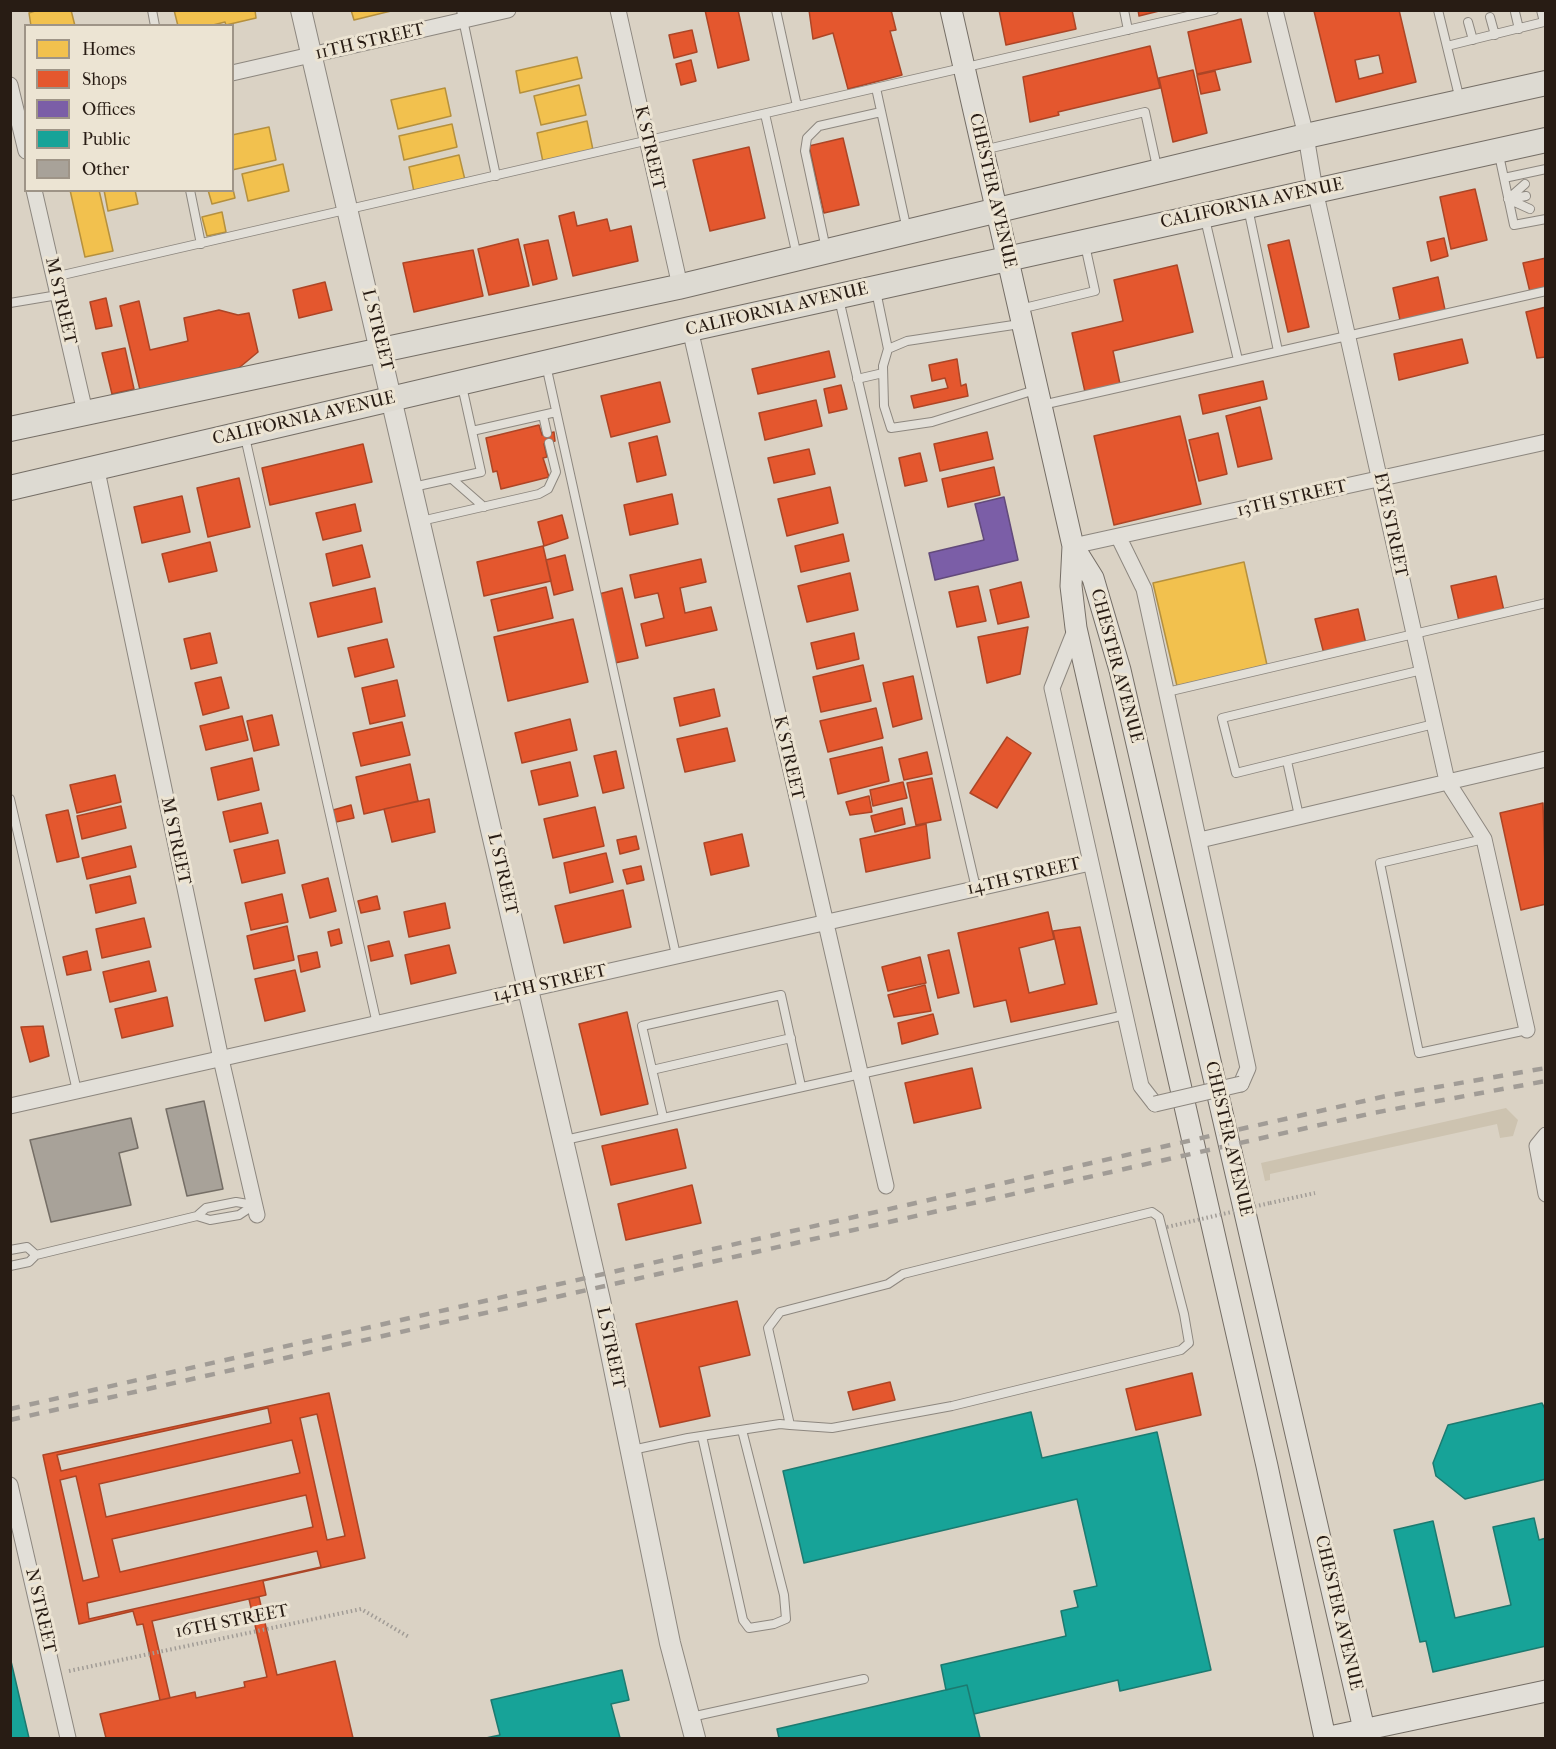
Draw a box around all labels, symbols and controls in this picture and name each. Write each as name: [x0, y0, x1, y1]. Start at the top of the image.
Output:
street label: 11TH STREET: [313, 19, 427, 65]
legend: [24, 24, 234, 192]
text: Homes: [82, 39, 136, 60]
text: Shops: [82, 69, 127, 90]
text: Offices: [82, 99, 135, 120]
street label: K STREET: [629, 104, 669, 192]
street label: CHESTER AVENUE: [964, 111, 1020, 271]
text: Public: [82, 129, 130, 150]
text: Other: [82, 159, 129, 180]
street label: CALIFORNIA AVENUE: [1159, 174, 1345, 234]
street label: M STREET: [39, 255, 81, 347]
street label: CALIFORNIA AVENUE: [684, 278, 870, 342]
street label: L STREET: [356, 287, 398, 373]
street label: CALIFORNIA AVENUE: [211, 387, 397, 451]
street label: EYE STREET: [1368, 470, 1412, 580]
street label: 13TH STREET: [1235, 476, 1349, 522]
street label: CHESTER AVENUE: [1085, 587, 1147, 745]
street label: K STREET: [768, 714, 808, 802]
street label: M STREET: [155, 795, 195, 887]
street label: L STREET: [482, 831, 522, 917]
street label: 14TH STREET: [965, 853, 1083, 901]
street label: 14TH STREET: [491, 960, 609, 1008]
street label: CHESTER AVENUE: [1200, 1059, 1256, 1219]
street label: L STREET: [591, 1305, 629, 1391]
street label: CHESTER AVENUE: [1310, 1533, 1366, 1693]
street label: N STREET: [20, 1567, 60, 1655]
street label: 16TH STREET: [174, 1600, 290, 1644]

